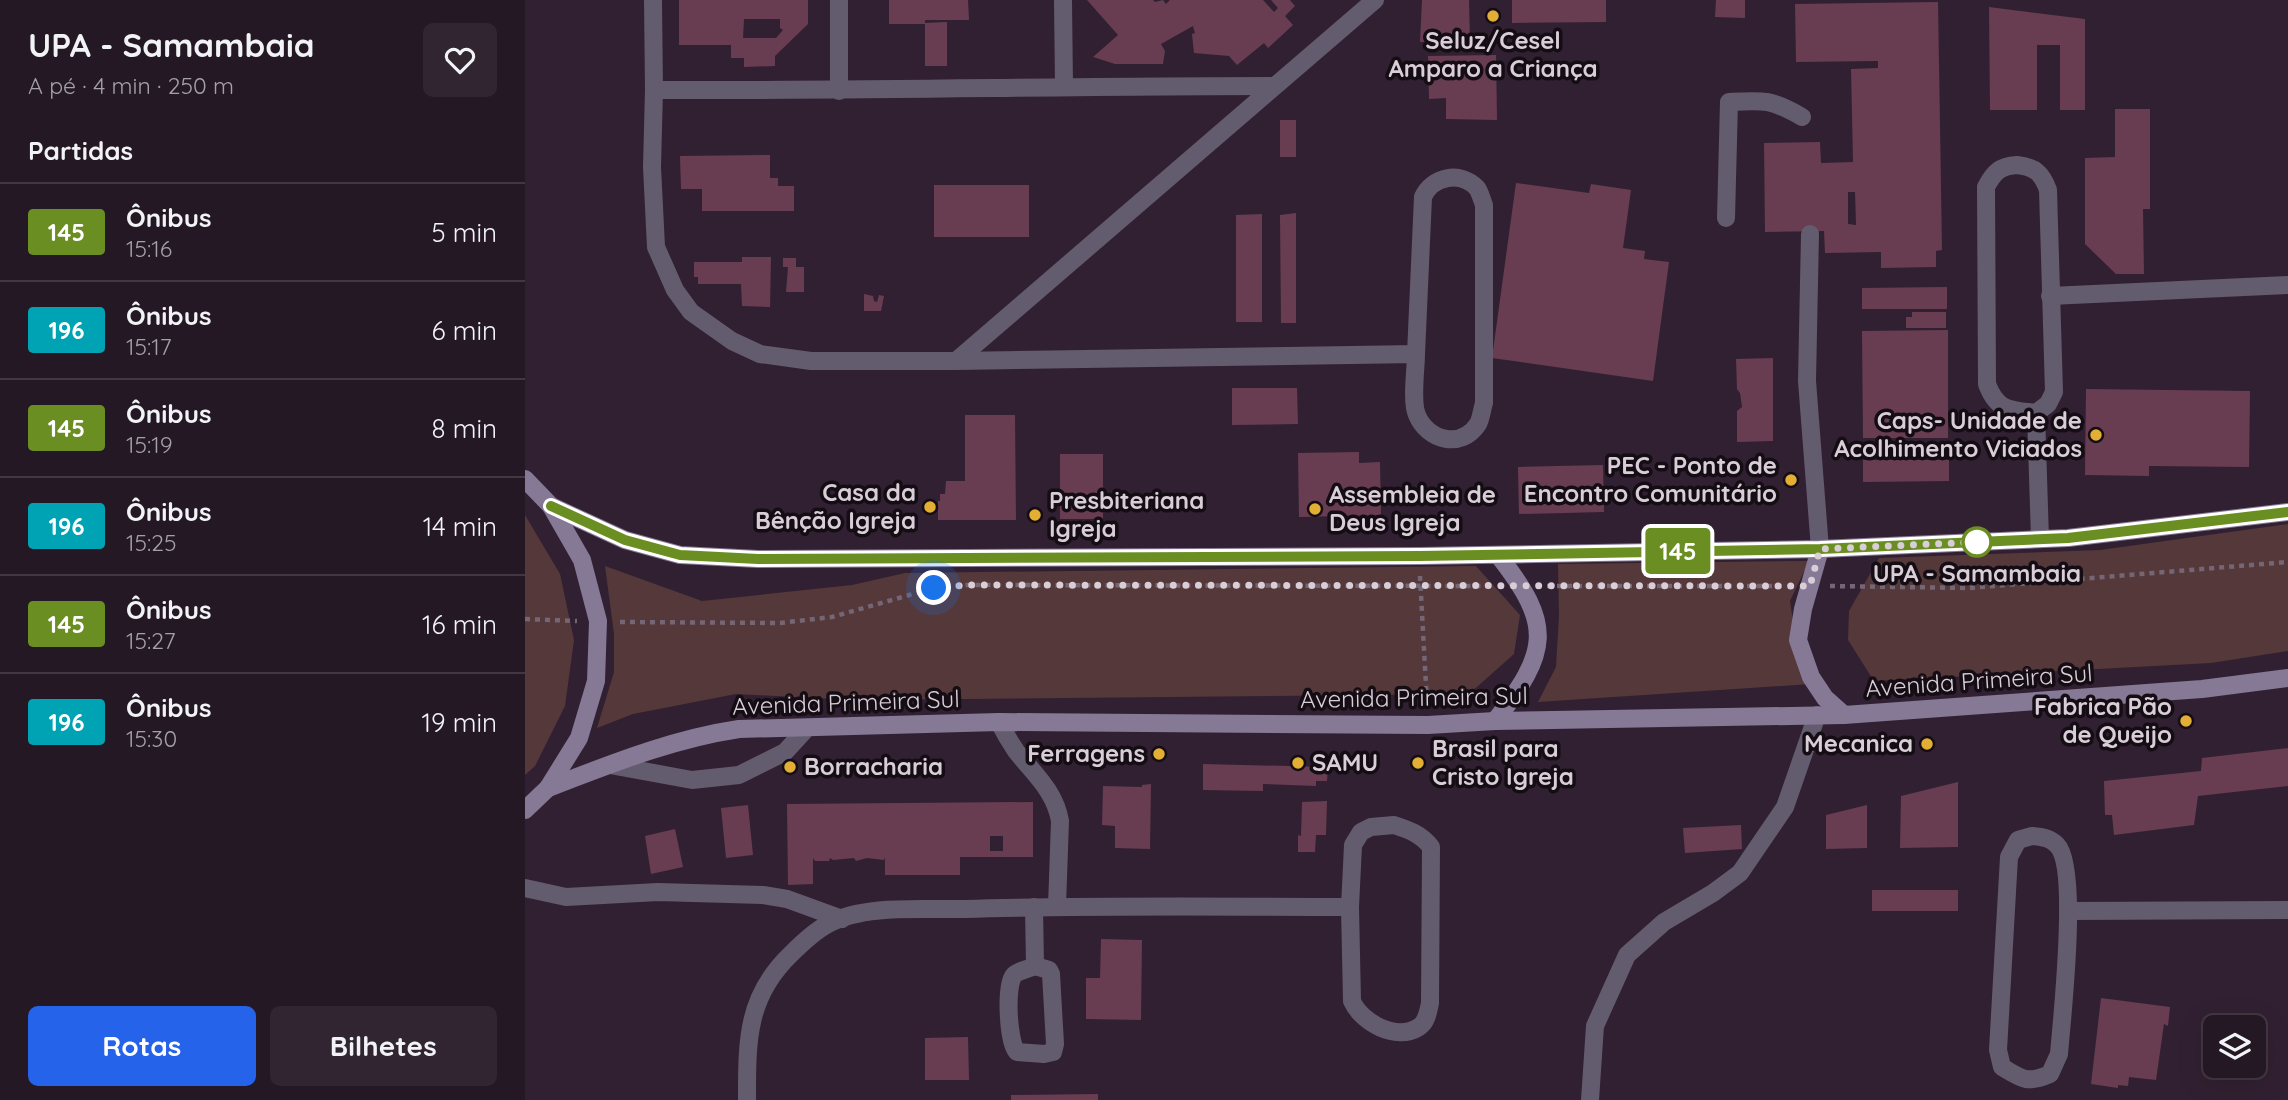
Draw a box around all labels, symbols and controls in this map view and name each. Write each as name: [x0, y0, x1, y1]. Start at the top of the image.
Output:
marker: Seluz/Cesel Amparo a Criança: [1485, 8, 1501, 24]
button: heart: [423, 23, 497, 97]
text: UPA - Samambaia: [28, 24, 314, 65]
place label: Seluz/Cesel Amparo a Criança: [1388, 25, 1598, 83]
text: A pé · 4 min · 250 m: [28, 71, 234, 100]
text: Partidas: [28, 134, 133, 167]
text: Ônibus: [126, 201, 212, 234]
text: 5 min: [431, 216, 497, 249]
text: 145: [48, 217, 85, 247]
text: 15:16: [126, 234, 172, 263]
text: Ônibus: [126, 299, 212, 332]
text: 6 min: [432, 314, 497, 347]
text: 196: [48, 315, 85, 345]
text: 15:17: [126, 332, 172, 361]
text: Ônibus: [126, 397, 212, 430]
place label: Caps- Unidade de Acolhimento Viciados: [1834, 405, 2082, 463]
text: 8 min: [432, 412, 497, 445]
text: 145: [48, 413, 85, 443]
marker: Caps- Unidade de Acolhimento Viciados: [2088, 427, 2104, 443]
text: 15:19: [126, 430, 173, 459]
place label: PEC - Ponto de Encontro Comunitário: [1524, 450, 1777, 508]
marker: PEC - Ponto de Encontro Comunitário: [1783, 472, 1799, 488]
place label: Casa da Bênção Igreja: [755, 477, 916, 535]
place label: Assembleia de Deus Igreja: [1329, 479, 1496, 537]
place label: Presbiteriana Igreja: [1049, 485, 1204, 543]
text: Ônibus: [126, 495, 212, 528]
marker: Casa da Bênção Igreja: [922, 499, 938, 515]
marker: Assembleia de Deus Igreja: [1307, 501, 1323, 517]
marker: Presbiteriana Igreja: [1027, 507, 1043, 523]
text: 14 min: [423, 510, 497, 543]
text: 196: [48, 511, 85, 541]
marker: UPA - Samambaia: [1962, 527, 1992, 557]
text: 15:25: [126, 528, 177, 557]
line badge: 145: [1638, 528, 1718, 574]
text: 145: [1659, 536, 1697, 566]
place label: UPA - Samambaia: [1873, 558, 2081, 588]
your location: [916, 570, 951, 605]
text: Ônibus: [126, 593, 212, 626]
text: 16 min: [422, 608, 497, 641]
text: 145: [48, 609, 85, 639]
text: 15:27: [126, 626, 175, 655]
street label: Avenida Primeira Sul: [1864, 657, 2094, 703]
street label: Avenida Primeira Sul: [1300, 680, 1528, 714]
street label: Avenida Primeira Sul: [732, 683, 960, 721]
text: Ônibus: [126, 691, 212, 724]
place label: Fabrica Pão de Queijo: [2034, 691, 2172, 749]
text: 19 min: [421, 706, 497, 739]
text: 196: [48, 707, 85, 737]
marker: Fabrica Pão de Queijo: [2178, 713, 2194, 729]
text: 15:30: [126, 724, 177, 753]
place label: Mecanica: [1804, 728, 1913, 758]
place label: Brasil para Cristo Igreja: [1432, 733, 1574, 791]
marker: Mecanica: [1919, 736, 1935, 752]
place label: Ferragens: [1027, 738, 1145, 768]
marker: Ferragens: [1151, 746, 1167, 762]
place label: SAMU: [1312, 747, 1378, 777]
place label: Borracharia: [804, 751, 943, 781]
marker: SAMU: [1290, 755, 1306, 771]
marker: Brasil para Cristo Igreja: [1410, 755, 1426, 771]
marker: Borracharia: [782, 759, 798, 775]
button: Rotas: [28, 1006, 256, 1086]
button: Bilhetes: [270, 1006, 497, 1086]
map controls: [2203, 1015, 2266, 1078]
button: layers: [2203, 1015, 2266, 1078]

